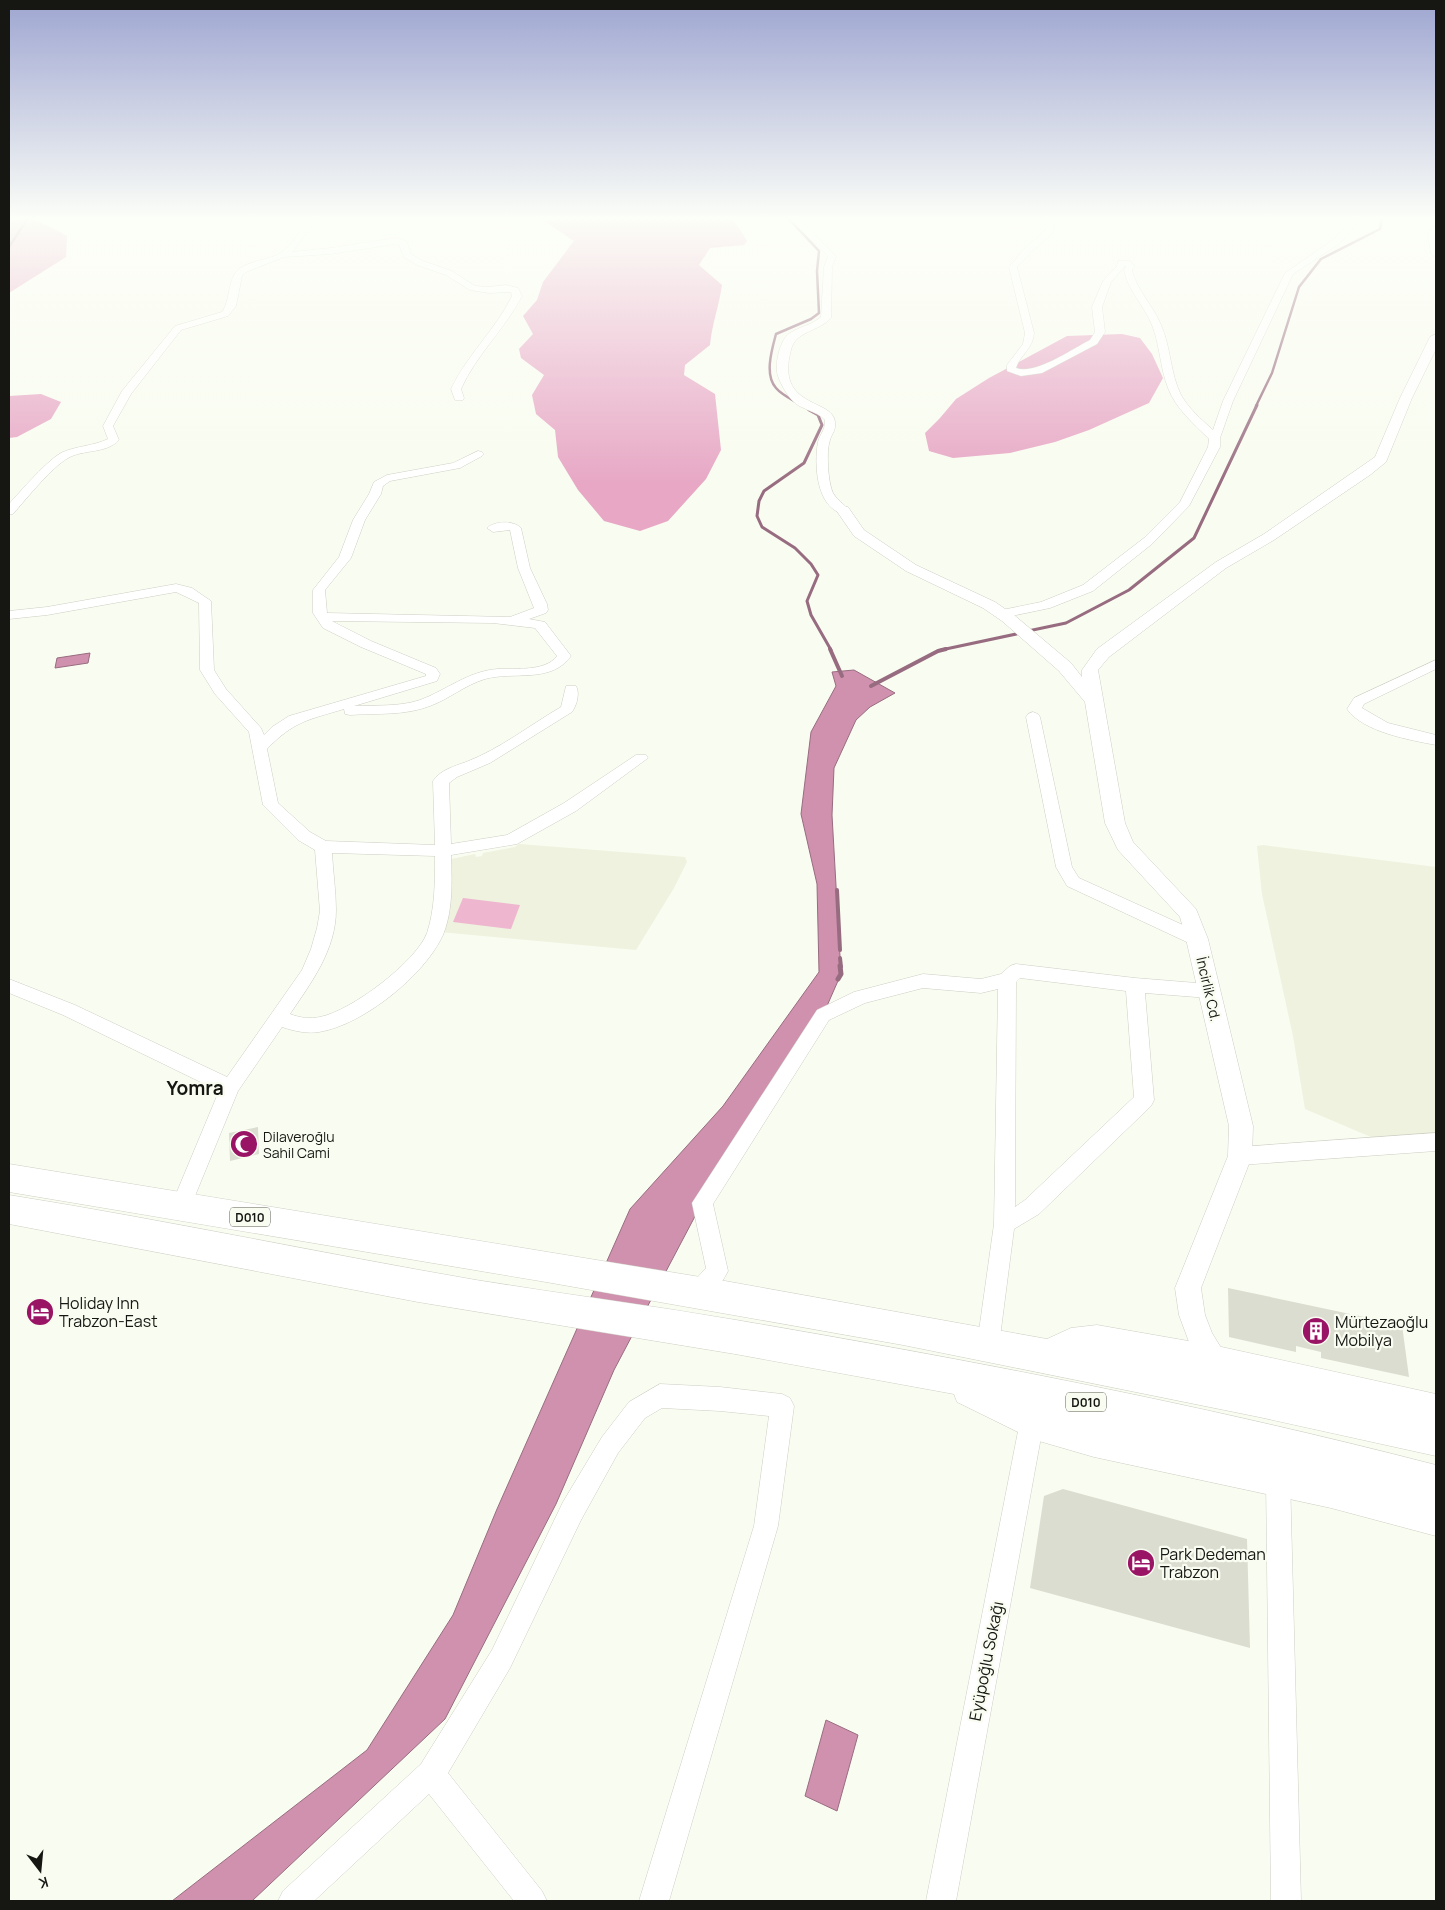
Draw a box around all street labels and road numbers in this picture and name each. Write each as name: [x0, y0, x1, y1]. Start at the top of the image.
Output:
street label: İncirlik Cd.: [1192, 955, 1226, 1023]
road number: D010: [230, 1208, 270, 1226]
road number: D010: [1066, 1392, 1106, 1411]
street label: Eyüpoğlu Sokağı: [964, 1599, 1008, 1723]

